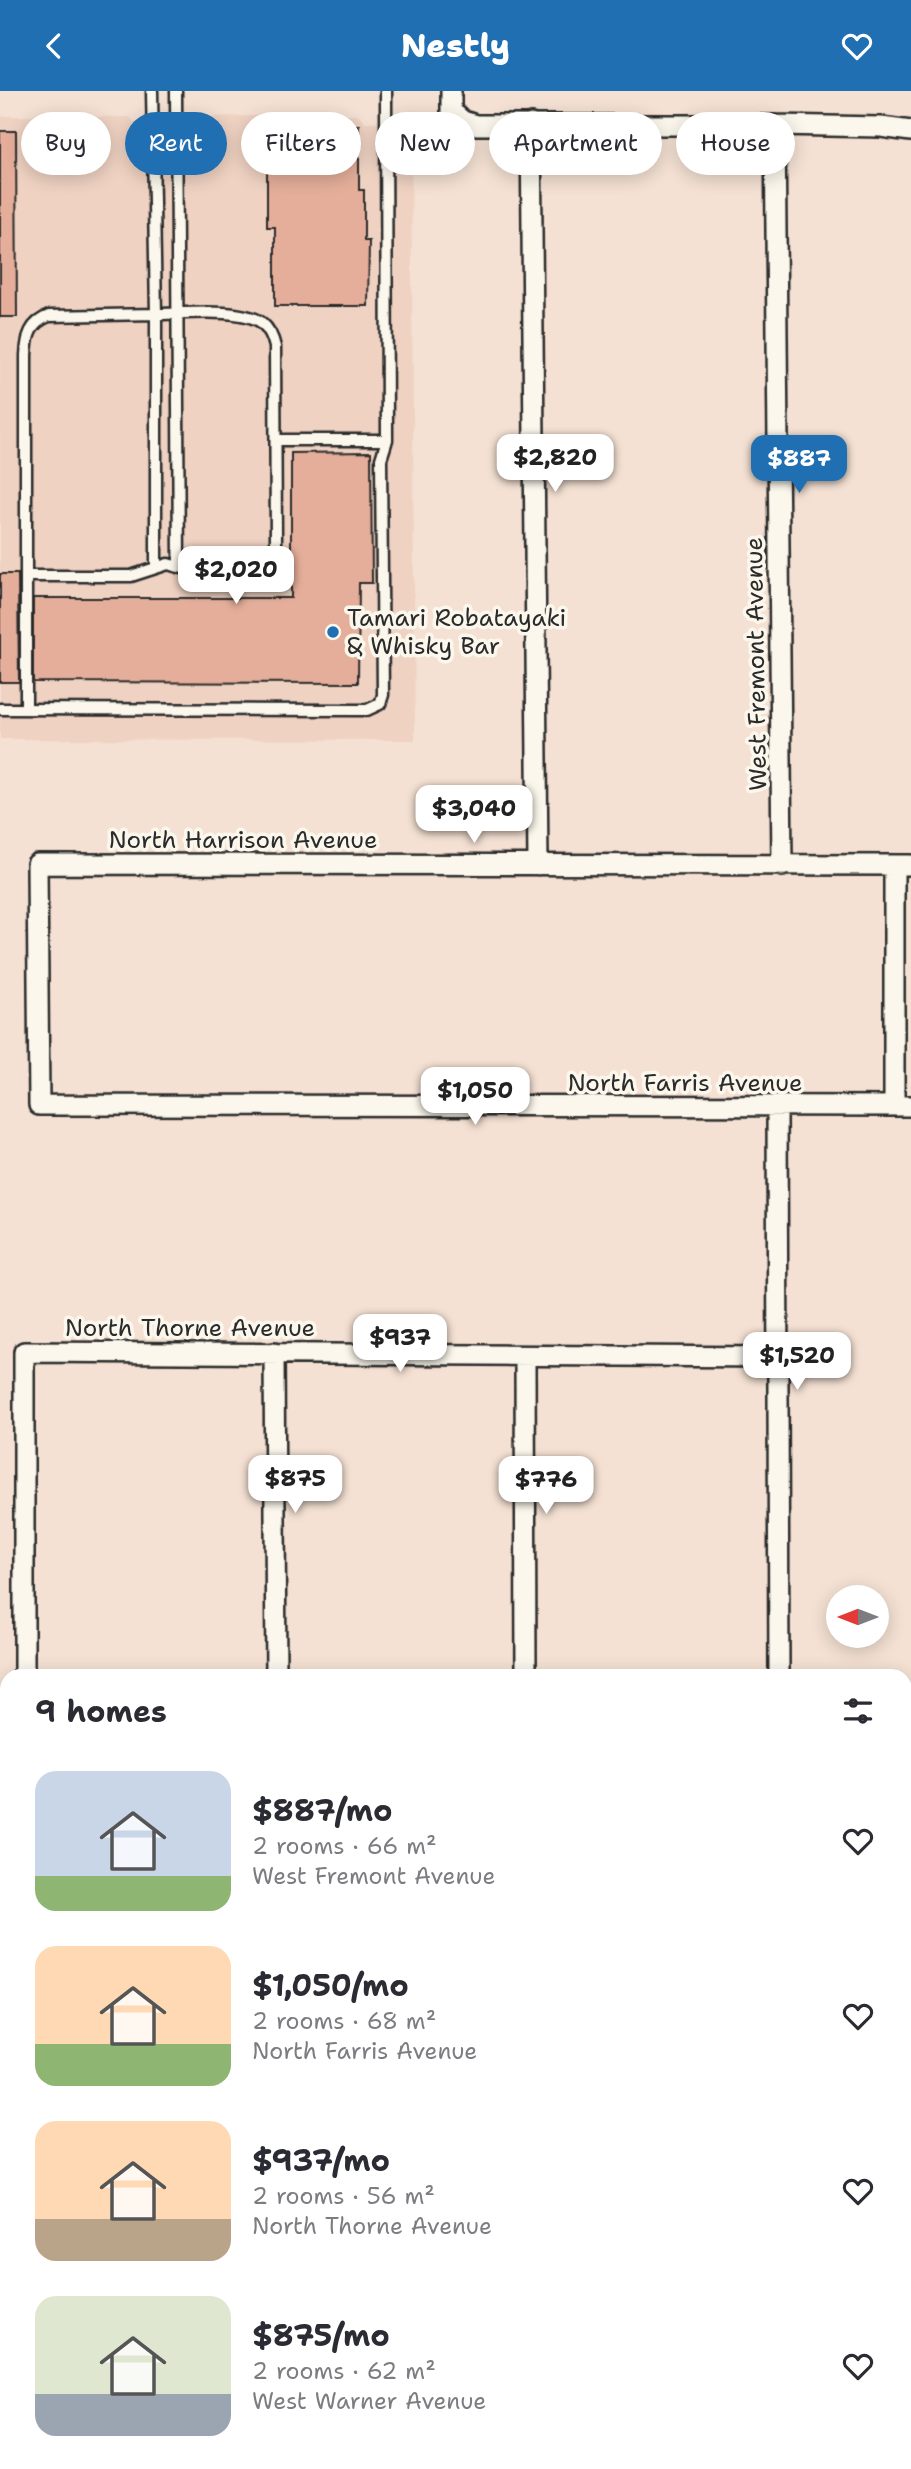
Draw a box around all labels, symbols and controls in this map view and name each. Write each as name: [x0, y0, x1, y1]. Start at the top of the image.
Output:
text: Nestly: [401, 24, 510, 67]
icon: back: [35, 27, 73, 65]
icon: heart: [838, 27, 876, 65]
chip: Buy: [21, 112, 111, 175]
chip: Rent: [125, 112, 227, 175]
chip: Filters: [241, 112, 361, 175]
chip: New: [375, 112, 475, 175]
chip: Apartment: [489, 112, 662, 175]
chip: House: [676, 112, 795, 175]
pin: $2,820: [498, 435, 612, 494]
pin: $887: [758, 435, 840, 495]
text: $2,820: [513, 442, 597, 472]
text: $887: [767, 443, 831, 473]
street label: West Fremont Avenue: [738, 537, 774, 791]
pin: $2,020: [179, 547, 293, 606]
text: $2,020: [194, 554, 278, 584]
place label: Tamari Robatayaki & Whisky Bar: [347, 602, 566, 662]
marker: Tamari Robatayaki & Whisky Bar: [325, 624, 341, 640]
pin: $3,040: [417, 785, 531, 845]
text: $3,040: [432, 793, 516, 823]
street label: North Harrison Avenue: [108, 824, 378, 856]
pin: $1,050: [418, 1067, 532, 1127]
street label: North Farris Avenue: [567, 1067, 803, 1099]
text: $1,050: [437, 1075, 513, 1105]
street label: North Thorne Avenue: [65, 1312, 315, 1344]
pin: $937: [359, 1315, 441, 1374]
text: $937: [369, 1322, 431, 1352]
pin: $1,520: [740, 1333, 854, 1392]
text: $1,520: [759, 1340, 835, 1370]
pin: $875: [254, 1455, 336, 1515]
pin: $776: [505, 1457, 587, 1516]
text: $875: [264, 1463, 326, 1493]
text: $776: [515, 1464, 577, 1494]
north arrow: [826, 1585, 889, 1649]
map controls: [826, 1585, 889, 1648]
text: 9 homes: [35, 1691, 167, 1732]
icon: filters: [839, 1692, 877, 1730]
text: $887/mo: [252, 1790, 392, 1831]
icon: home: [91, 1799, 175, 1883]
icon: heart: [839, 1822, 877, 1860]
text: 2 rooms · 66 m²: [252, 1831, 437, 1861]
text: West Fremont Avenue: [252, 1861, 495, 1891]
text: $1,050/mo: [252, 1965, 409, 2006]
icon: home: [91, 1974, 175, 2058]
icon: heart: [839, 1997, 877, 2035]
text: 2 rooms · 68 m²: [252, 2006, 436, 2036]
text: North Farris Avenue: [252, 2036, 477, 2066]
text: $937/mo: [252, 2140, 390, 2181]
icon: home: [91, 2149, 175, 2233]
icon: heart: [839, 2172, 877, 2210]
text: 2 rooms · 56 m²: [252, 2181, 435, 2211]
text: North Thorne Avenue: [252, 2211, 492, 2241]
text: $875/mo: [252, 2315, 390, 2356]
icon: home: [91, 2324, 175, 2408]
icon: heart: [839, 2347, 877, 2385]
text: 2 rooms · 62 m²: [252, 2356, 436, 2386]
text: West Warner Avenue: [252, 2386, 486, 2416]

